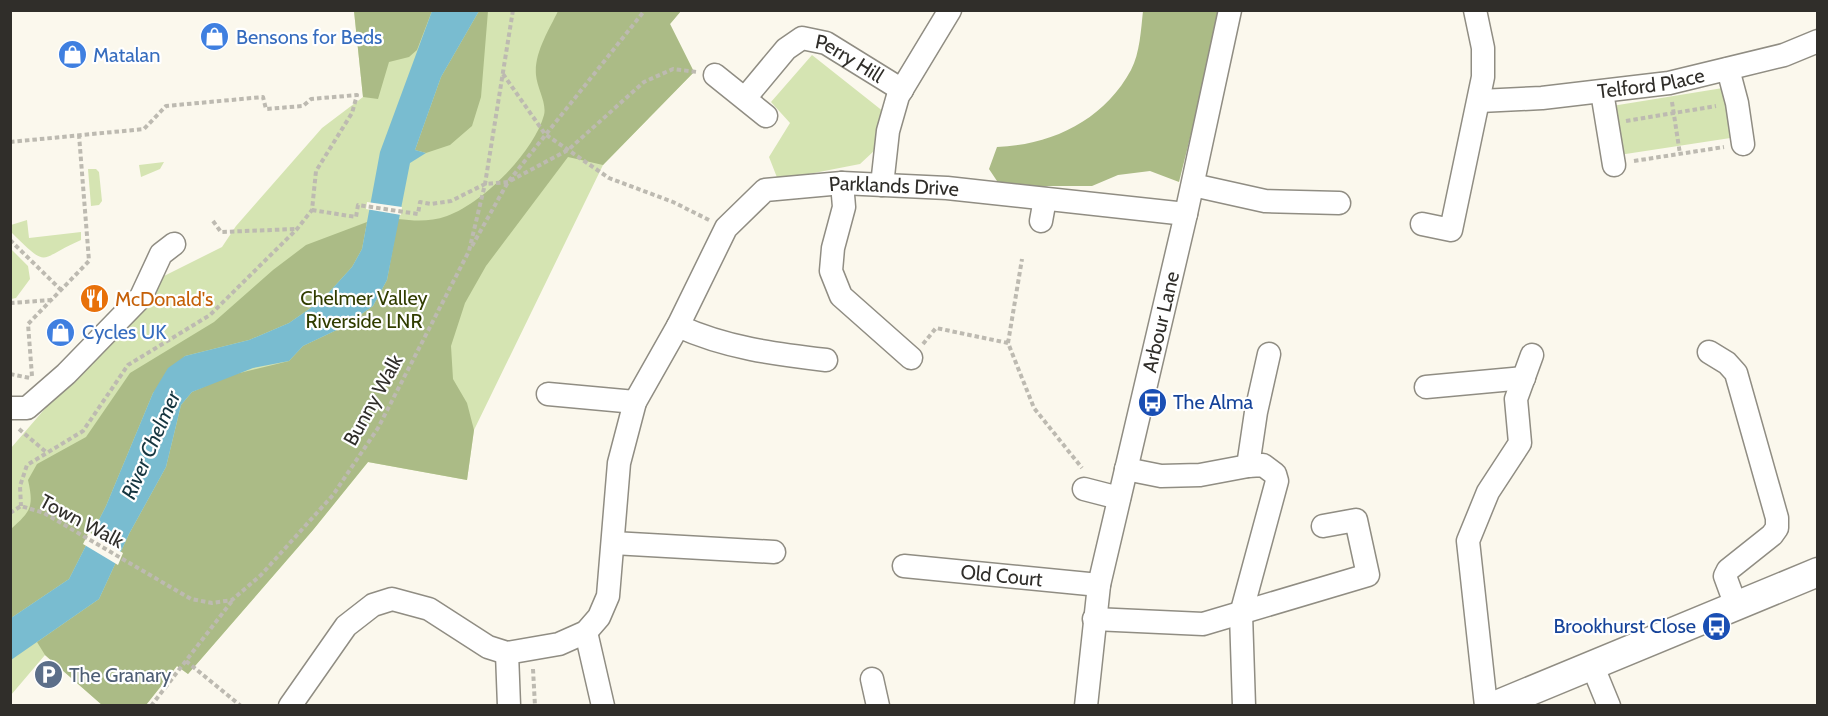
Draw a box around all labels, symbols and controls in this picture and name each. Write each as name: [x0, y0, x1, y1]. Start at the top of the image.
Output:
shop icon: Bensons for Beds: [199, 21, 231, 53]
place label: Bensons for Beds: [236, 25, 382, 49]
street label: Perry Hill: [813, 29, 888, 88]
shop icon: Matalan: [56, 39, 88, 71]
place label: Matalan: [93, 43, 160, 67]
street label: Telford Place: [1596, 63, 1707, 103]
street label: Parklands Drive: [828, 171, 960, 201]
street label: Arbour Lane: [1137, 269, 1184, 375]
restaurant icon: McDonald's: [78, 283, 110, 315]
park label: Chelmer Valley Riverside LNR: [300, 286, 428, 333]
place label: McDonald's: [115, 287, 213, 311]
shop icon: Cycles UK: [45, 316, 77, 348]
place label: Cycles UK: [82, 320, 167, 344]
street label: Bunny Walk: [338, 350, 408, 450]
water label: River Chelmer: [116, 386, 186, 503]
bus stop icon: The Alma: [1136, 386, 1168, 418]
place label: The Alma: [1173, 390, 1254, 414]
street label: Town Walk: [36, 489, 128, 553]
street label: Old Court: [960, 560, 1044, 591]
bus stop icon: Brookhurst Close: [1701, 610, 1733, 642]
place label: Brookhurst Close: [1554, 614, 1696, 638]
parking icon: The Granary: [32, 659, 64, 691]
place label: The Granary: [69, 663, 171, 687]

